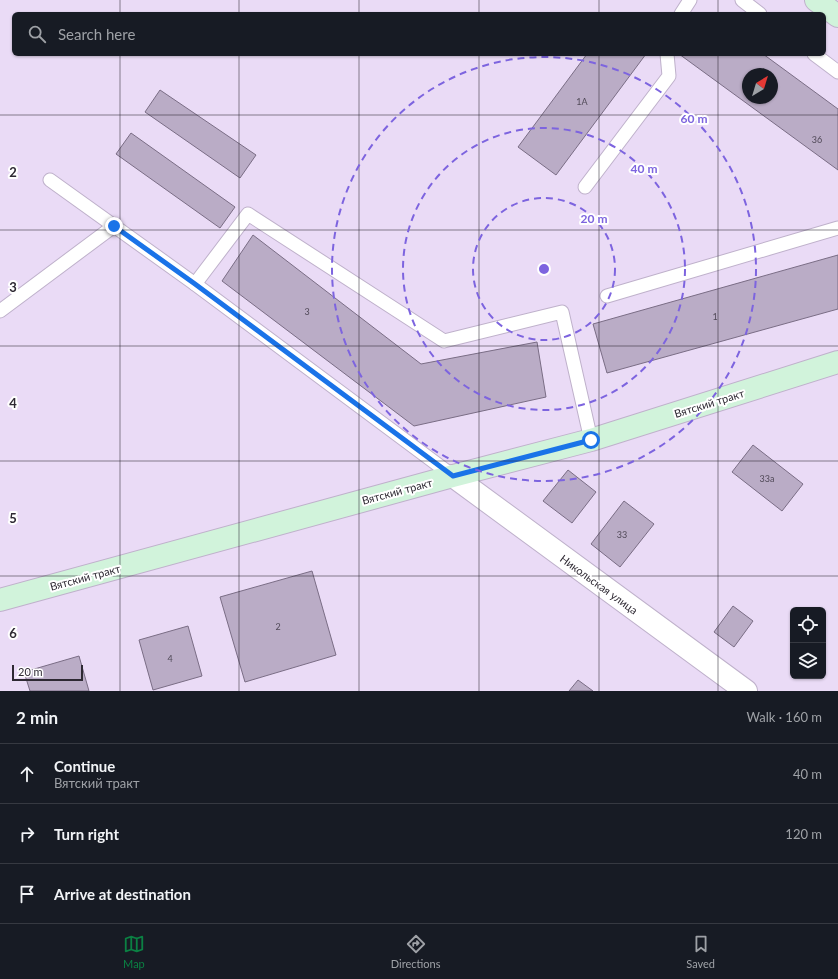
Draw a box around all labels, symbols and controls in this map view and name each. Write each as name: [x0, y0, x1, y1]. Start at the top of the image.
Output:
search box: [12, 12, 826, 56]
icon: search: [26, 23, 48, 45]
text: Search here: [58, 25, 135, 43]
north arrow: [742, 68, 778, 104]
house number: 1А: [576, 96, 589, 107]
text: 60 m: [681, 111, 707, 126]
house number: 36: [812, 134, 822, 145]
text: 40 m: [631, 161, 657, 176]
text: 2: [9, 164, 17, 180]
text: 20 m: [581, 211, 607, 226]
route end: [105, 217, 123, 235]
centre of rings: [537, 262, 551, 276]
text: 3: [9, 279, 17, 295]
house number: 3: [304, 306, 310, 317]
house number: 1: [712, 311, 718, 322]
street label: Вятский тракт: [672, 386, 746, 420]
text: 4: [9, 395, 17, 411]
route start: [582, 431, 600, 449]
house number: 33а: [760, 473, 774, 484]
street label: Вятский тракт: [360, 475, 434, 507]
text: 5: [9, 510, 17, 526]
house number: 33: [617, 529, 627, 540]
street label: Никольская улица: [558, 552, 640, 616]
street label: Вятский тракт: [48, 561, 122, 593]
map controls: [790, 607, 826, 679]
button: locate: [790, 607, 826, 643]
house number: 2: [275, 621, 281, 632]
text: 6: [9, 625, 17, 641]
button: layers: [790, 643, 826, 679]
house number: 4: [167, 653, 173, 664]
scale bar: [12, 663, 83, 682]
text: 20 m: [18, 665, 43, 678]
text: 2 min: [16, 707, 58, 728]
text: Walk · 160 m: [746, 709, 822, 725]
text: Continue: [54, 757, 115, 775]
icon: ahead: [16, 763, 38, 785]
text: 40 m: [793, 766, 822, 782]
text: Вятский тракт: [54, 775, 140, 791]
icon: right: [16, 823, 38, 845]
text: Turn right: [54, 825, 119, 843]
text: 120 m: [785, 826, 822, 842]
icon: arrive: [16, 883, 38, 905]
text: Arrive at destination: [54, 885, 191, 903]
tab: Map: [123, 933, 145, 970]
tab: Directions: [391, 933, 440, 970]
tab: Saved: [686, 933, 715, 970]

